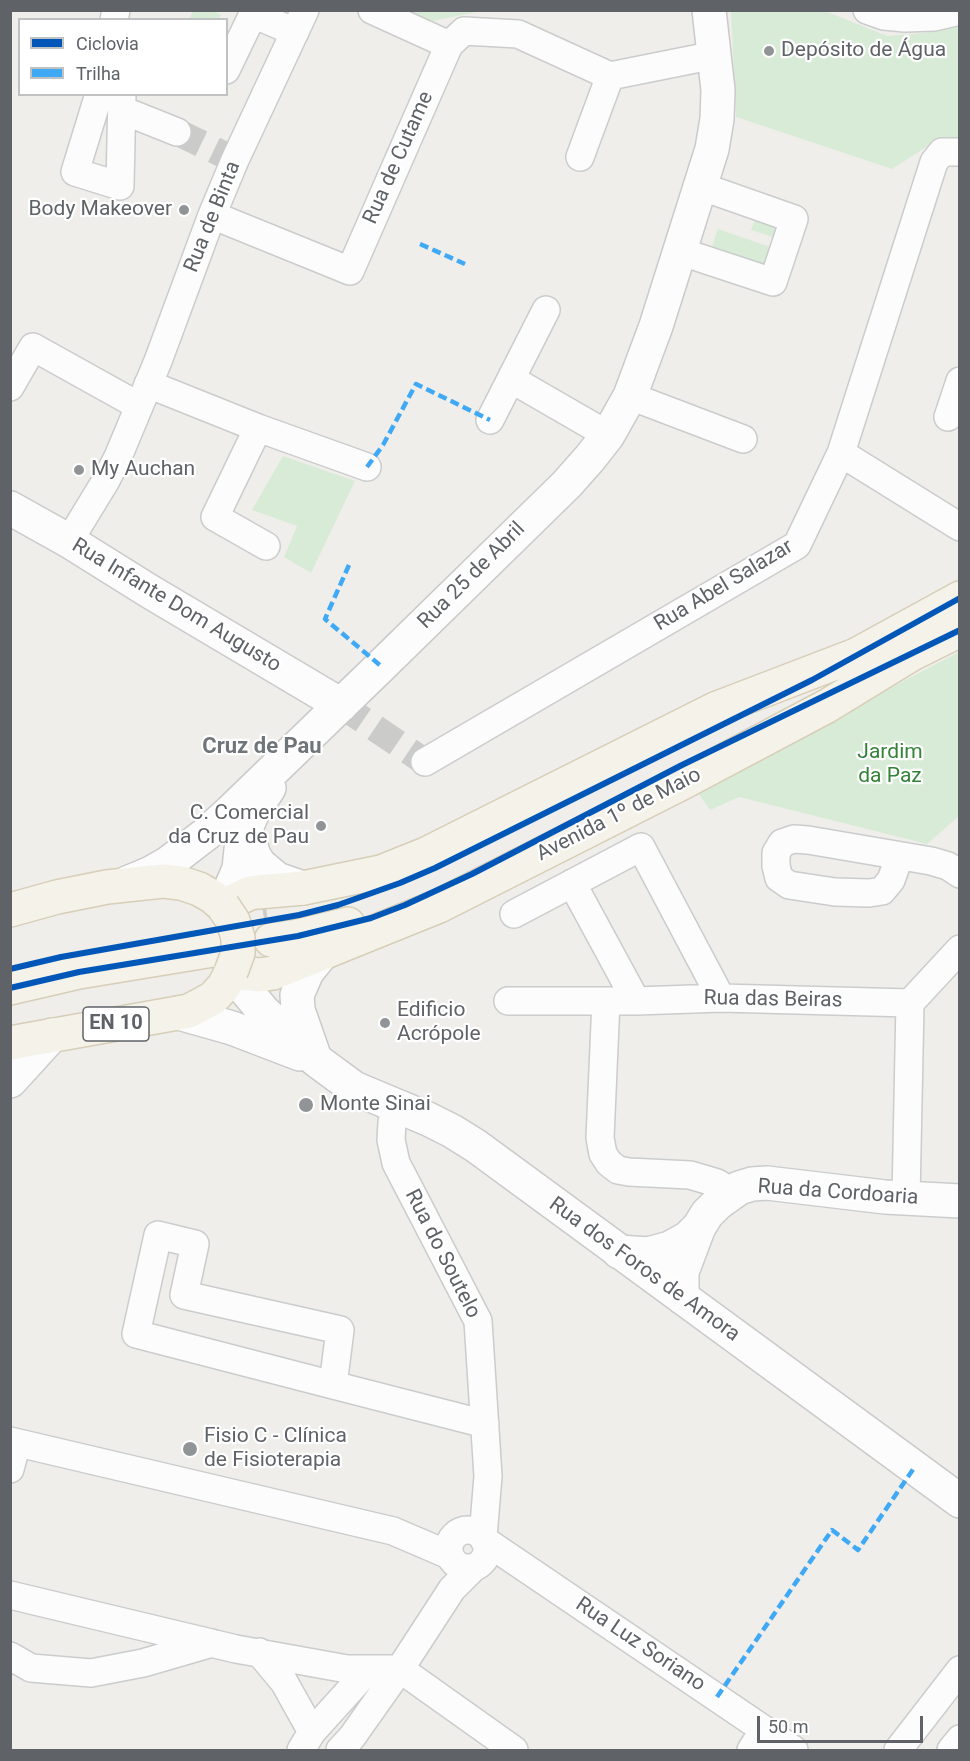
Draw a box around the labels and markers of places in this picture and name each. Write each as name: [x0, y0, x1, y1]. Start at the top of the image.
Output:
place label: Depósito de Água: [781, 38, 946, 64]
marker: Depósito de Água: [762, 44, 776, 58]
place label: Body Makeover: [29, 197, 172, 223]
marker: Body Makeover: [177, 203, 191, 217]
place label: My Auchan: [91, 457, 195, 483]
marker: My Auchan: [72, 463, 86, 477]
place label: C. Comercial da Cruz de Pau: [168, 801, 309, 851]
marker: C. Comercial da Cruz de Pau: [314, 819, 328, 833]
place label: Edificio Acrópole: [397, 998, 481, 1048]
marker: Edificio Acrópole: [378, 1016, 392, 1030]
place label: Monte Sinai: [320, 1092, 431, 1118]
marker: Monte Sinai: [297, 1096, 315, 1114]
place label: Fisio C - Clínica de Fisioterapia: [204, 1424, 347, 1474]
marker: Fisio C - Clínica de Fisioterapia: [181, 1440, 199, 1458]

